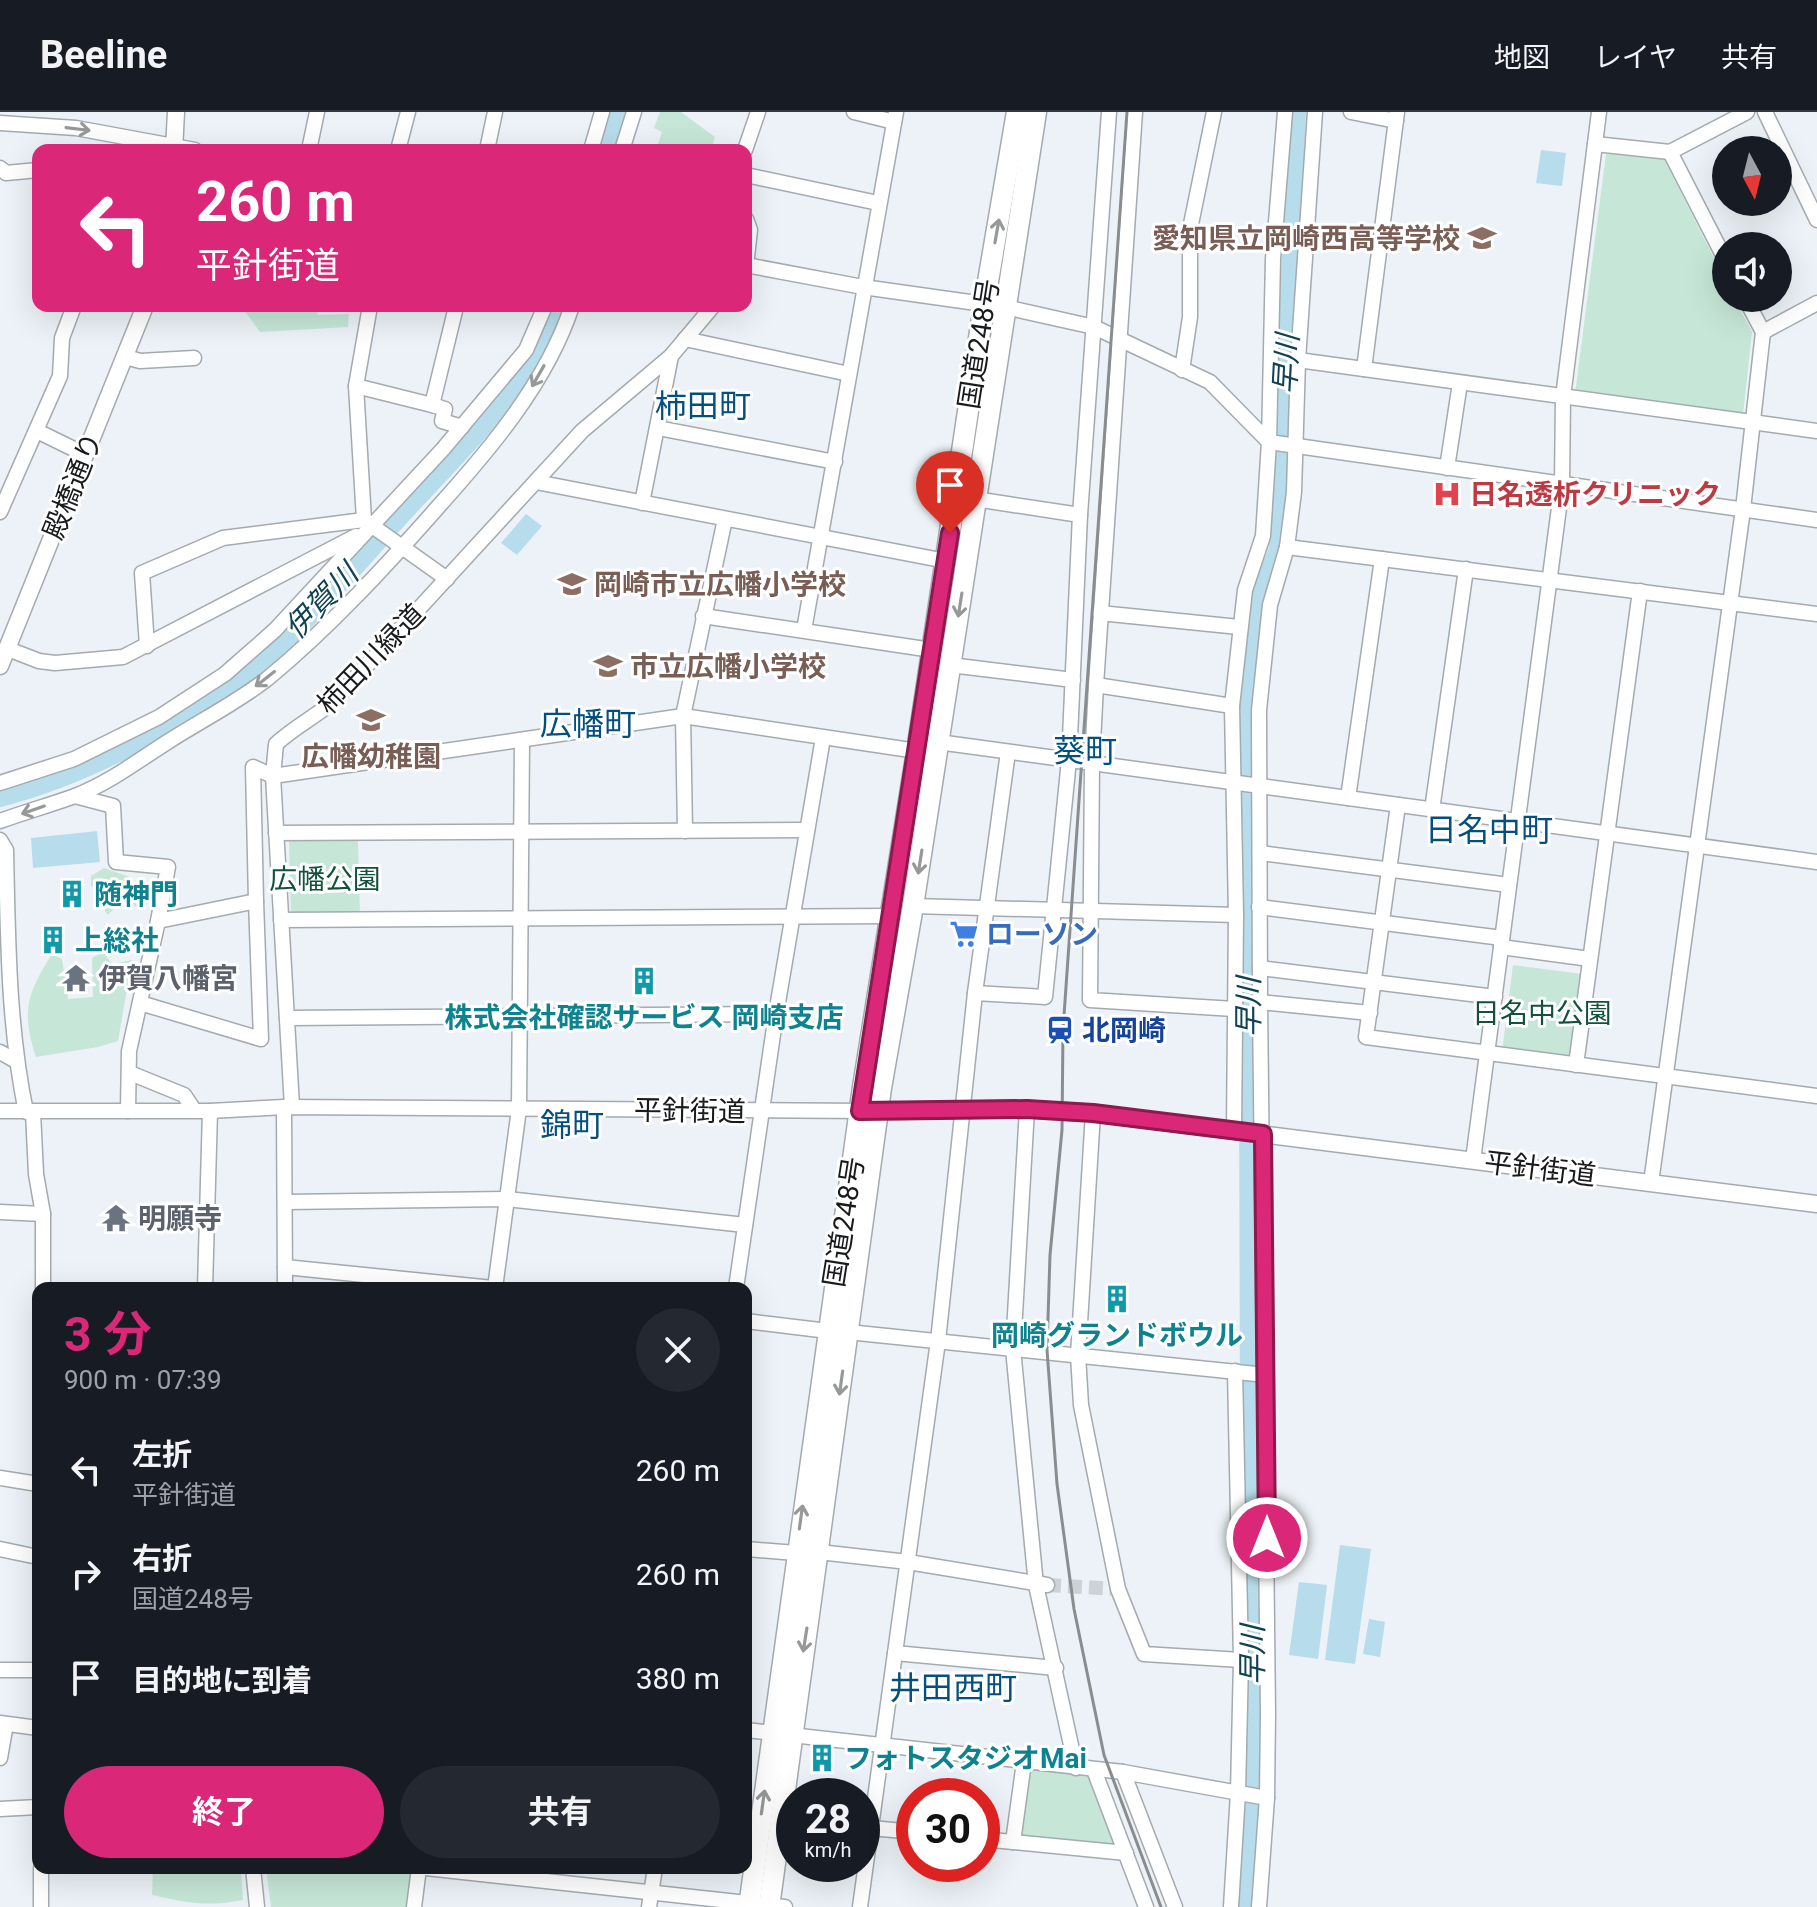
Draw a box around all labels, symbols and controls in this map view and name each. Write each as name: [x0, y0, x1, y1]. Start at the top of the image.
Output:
text: Beeline: [40, 33, 167, 77]
text: 地図: [1494, 41, 1550, 74]
text: レイヤ: [1594, 41, 1677, 74]
text: 共有: [1721, 41, 1777, 74]
one-way arrow: [64, 122, 90, 137]
north arrow: [1712, 136, 1792, 216]
map controls: [1712, 136, 1792, 312]
text: 260 m: [196, 169, 355, 235]
icon: left: [64, 176, 168, 280]
one-way arrow: [990, 219, 1005, 245]
place label: 愛知県立岡崎西高等学校: [1152, 222, 1460, 255]
school or university icon: 愛知県立岡崎西高等学校: [1467, 223, 1497, 253]
button: sound: [1712, 232, 1792, 312]
text: 平針街道: [196, 245, 340, 287]
street label: 国道248号: [952, 277, 1006, 411]
water label: 早川: [1267, 330, 1305, 395]
one-way arrow: [530, 364, 546, 387]
district label: 柿田町: [655, 387, 751, 425]
street label: 殿橋通り: [37, 428, 109, 544]
pin: [916, 451, 984, 533]
icon: arrive: [928, 463, 972, 507]
place label: 日名透析クリニック: [1469, 478, 1721, 511]
hospital icon: 日名透析クリニック: [1432, 479, 1462, 509]
water label: 伊賀川: [277, 554, 367, 646]
place label: 岡崎市立広幡小学校: [594, 568, 846, 601]
school or university icon: 岡崎市立広幡小学校: [557, 569, 587, 599]
one-way arrow: [951, 592, 966, 617]
street label: 柿田川緑道: [310, 597, 432, 721]
place label: 市立広幡小学校: [630, 650, 826, 683]
school or university icon: 市立広幡小学校: [593, 651, 623, 681]
one-way arrow: [255, 670, 276, 688]
school or university icon: 広幡幼稚園: [356, 705, 386, 735]
district label: 広幡町: [540, 705, 636, 743]
district label: 葵町: [1053, 732, 1117, 770]
place label: 広幡幼稚園: [301, 740, 441, 773]
one-way arrow: [20, 803, 45, 818]
district label: 日名中町: [1425, 811, 1553, 849]
one-way arrow: [911, 849, 926, 874]
park label: 広幡公園: [269, 863, 381, 896]
place label: 随神門: [94, 878, 178, 911]
building icon: 随神門: [57, 879, 87, 909]
place label: ローソン: [986, 918, 1098, 951]
supermarket icon: ローソン: [949, 919, 979, 949]
place label: 上総社: [75, 924, 159, 957]
building icon: 上総社: [38, 925, 68, 955]
place label: 伊賀八幡宮: [98, 962, 238, 995]
temple icon: 伊賀八幡宮: [61, 963, 91, 993]
building icon: 株式会社確認サービス 岡崎支店: [629, 966, 659, 996]
water label: 早川: [1231, 974, 1266, 1037]
park label: 日名中公園: [1472, 997, 1612, 1030]
place label: 株式会社確認サービス 岡崎支店: [445, 1001, 843, 1034]
place label: 北岡崎: [1082, 1014, 1166, 1047]
station icon: 北岡崎: [1045, 1015, 1075, 1045]
street label: 平針街道: [634, 1094, 746, 1128]
district label: 錦町: [540, 1106, 604, 1144]
street label: 平針街道: [1482, 1146, 1598, 1192]
street label: 国道248号: [817, 1155, 871, 1289]
place label: 明願寺: [138, 1202, 222, 1235]
temple icon: 明願寺: [101, 1203, 131, 1233]
building icon: 岡崎グランドボウル: [1102, 1284, 1132, 1314]
text: 3 分: [64, 1306, 151, 1363]
button: close: [636, 1308, 720, 1392]
place label: 岡崎グランドボウル: [991, 1319, 1243, 1352]
text: 900 m · 07:39: [64, 1365, 222, 1395]
one-way arrow: [833, 1369, 848, 1395]
text: 左折: [132, 1437, 192, 1472]
icon: left: [64, 1448, 108, 1492]
text: 260 m: [636, 1453, 720, 1488]
text: 平針街道: [132, 1480, 236, 1510]
position arrow: [1225, 1496, 1309, 1580]
one-way arrow: [794, 1504, 809, 1530]
text: 右折: [132, 1541, 192, 1576]
icon: right: [64, 1552, 108, 1596]
text: 260 m: [636, 1557, 720, 1592]
text: 国道248号: [132, 1584, 254, 1614]
water label: 早川: [1235, 1622, 1270, 1685]
one-way arrow: [797, 1627, 812, 1652]
icon: arrive: [64, 1656, 108, 1700]
text: 380 m: [636, 1661, 720, 1696]
text: 目的地に到着: [132, 1663, 312, 1698]
district label: 井田西町: [889, 1669, 1017, 1707]
place label: フォトスタジオMai: [844, 1742, 1087, 1775]
building icon: フォトスタジオMai: [807, 1743, 837, 1773]
button: 終了: [64, 1766, 384, 1858]
button: 共有: [400, 1766, 720, 1858]
speed limit sign: 30: [896, 1778, 1000, 1882]
one-way arrow: [756, 1790, 771, 1815]
text: 28: [805, 1796, 851, 1843]
text: km/h: [805, 1838, 851, 1862]

